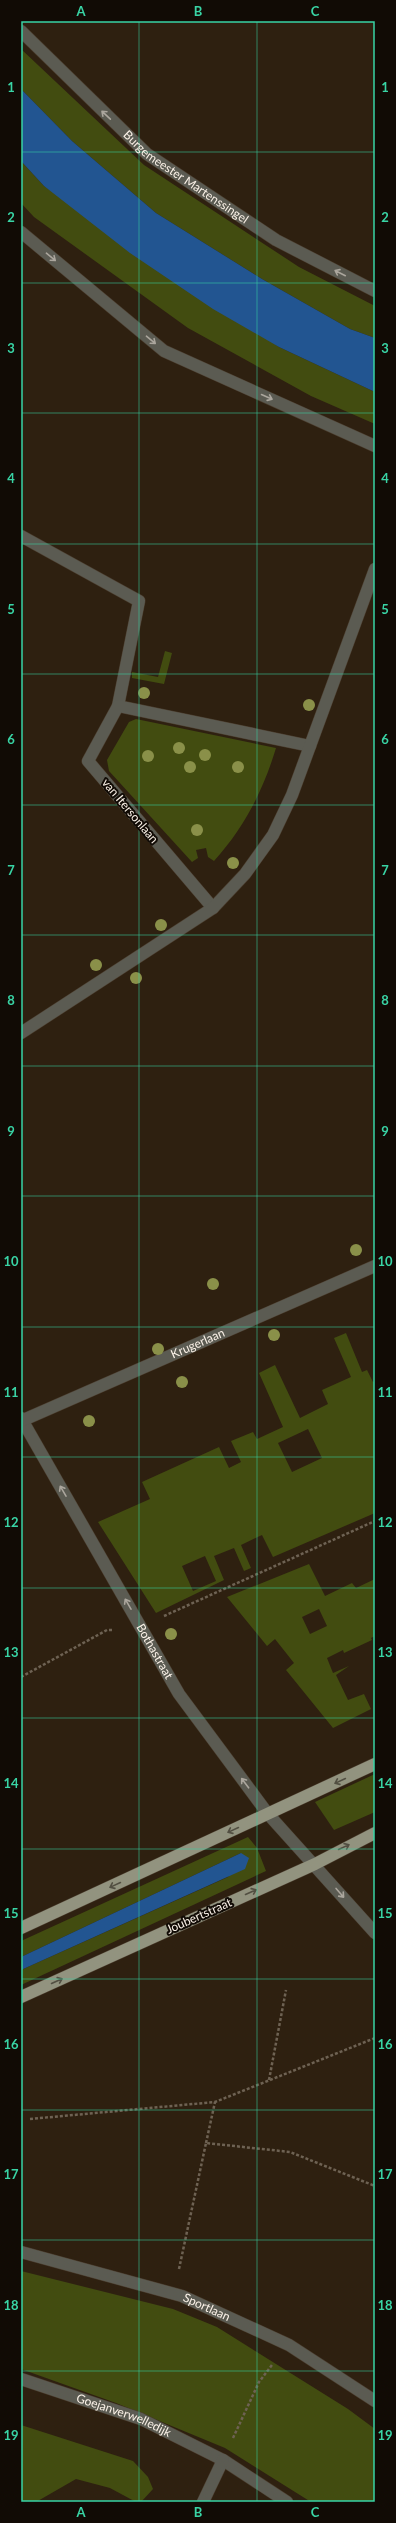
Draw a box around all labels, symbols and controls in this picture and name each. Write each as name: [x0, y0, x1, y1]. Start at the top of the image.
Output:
text: A: [75, 3, 86, 19]
text: B: [194, 3, 203, 19]
text: C: [311, 3, 320, 19]
text: 1: [7, 79, 15, 95]
text: 1: [381, 79, 389, 95]
one-way arrow: [101, 110, 111, 120]
street label: Burgemeester Martenssingel: [120, 127, 251, 227]
text: 2: [7, 209, 15, 225]
text: 2: [381, 209, 389, 225]
one-way arrow: [46, 252, 56, 261]
one-way arrow: [335, 269, 347, 277]
one-way arrow: [146, 335, 156, 344]
text: 3: [7, 340, 15, 356]
text: 3: [381, 340, 389, 356]
one-way arrow: [261, 394, 273, 402]
text: 4: [7, 470, 15, 486]
text: 4: [381, 470, 389, 486]
text: 5: [7, 601, 15, 617]
text: 5: [381, 601, 389, 617]
text: 6: [7, 731, 15, 747]
text: 6: [381, 731, 389, 747]
street label: van Itersonlaan: [99, 775, 162, 846]
text: 7: [7, 862, 15, 878]
text: 7: [381, 862, 389, 878]
text: 8: [7, 992, 15, 1008]
text: 8: [381, 992, 389, 1008]
text: 9: [7, 1123, 15, 1139]
text: 9: [381, 1123, 389, 1139]
text: 10: [3, 1253, 19, 1269]
text: 10: [377, 1253, 393, 1269]
street label: Krugerlaan: [168, 1325, 227, 1362]
text: 11: [3, 1384, 19, 1400]
text: 11: [377, 1384, 393, 1400]
one-way arrow: [58, 1486, 66, 1498]
text: 12: [3, 1514, 19, 1530]
text: 12: [377, 1514, 393, 1530]
one-way arrow: [123, 1598, 131, 1610]
street label: Bothastraat: [133, 1621, 177, 1682]
text: 13: [3, 1644, 19, 1660]
text: 13: [377, 1644, 393, 1660]
text: 14: [3, 1775, 19, 1791]
text: 14: [377, 1775, 393, 1791]
one-way arrow: [241, 1777, 249, 1788]
one-way arrow: [334, 1778, 346, 1785]
one-way arrow: [227, 1827, 239, 1834]
one-way arrow: [338, 1843, 350, 1850]
one-way arrow: [109, 1882, 121, 1889]
one-way arrow: [245, 1888, 257, 1895]
one-way arrow: [336, 1888, 345, 1898]
street label: Joubertstraat: [164, 1894, 234, 1937]
text: 15: [3, 1905, 19, 1921]
text: 15: [377, 1905, 393, 1921]
one-way arrow: [50, 1977, 62, 1984]
text: 16: [3, 2036, 19, 2052]
text: 16: [377, 2036, 393, 2052]
text: 17: [3, 2166, 19, 2182]
text: 17: [377, 2166, 393, 2182]
street label: Sportlaan: [181, 2290, 233, 2324]
text: 18: [3, 2297, 19, 2313]
text: 18: [377, 2297, 393, 2313]
street label: Goejanverwelledijk: [75, 2390, 175, 2440]
text: 19: [3, 2427, 19, 2443]
text: 19: [377, 2427, 393, 2443]
text: A: [75, 2504, 86, 2520]
text: B: [194, 2504, 203, 2520]
text: C: [311, 2504, 320, 2520]

